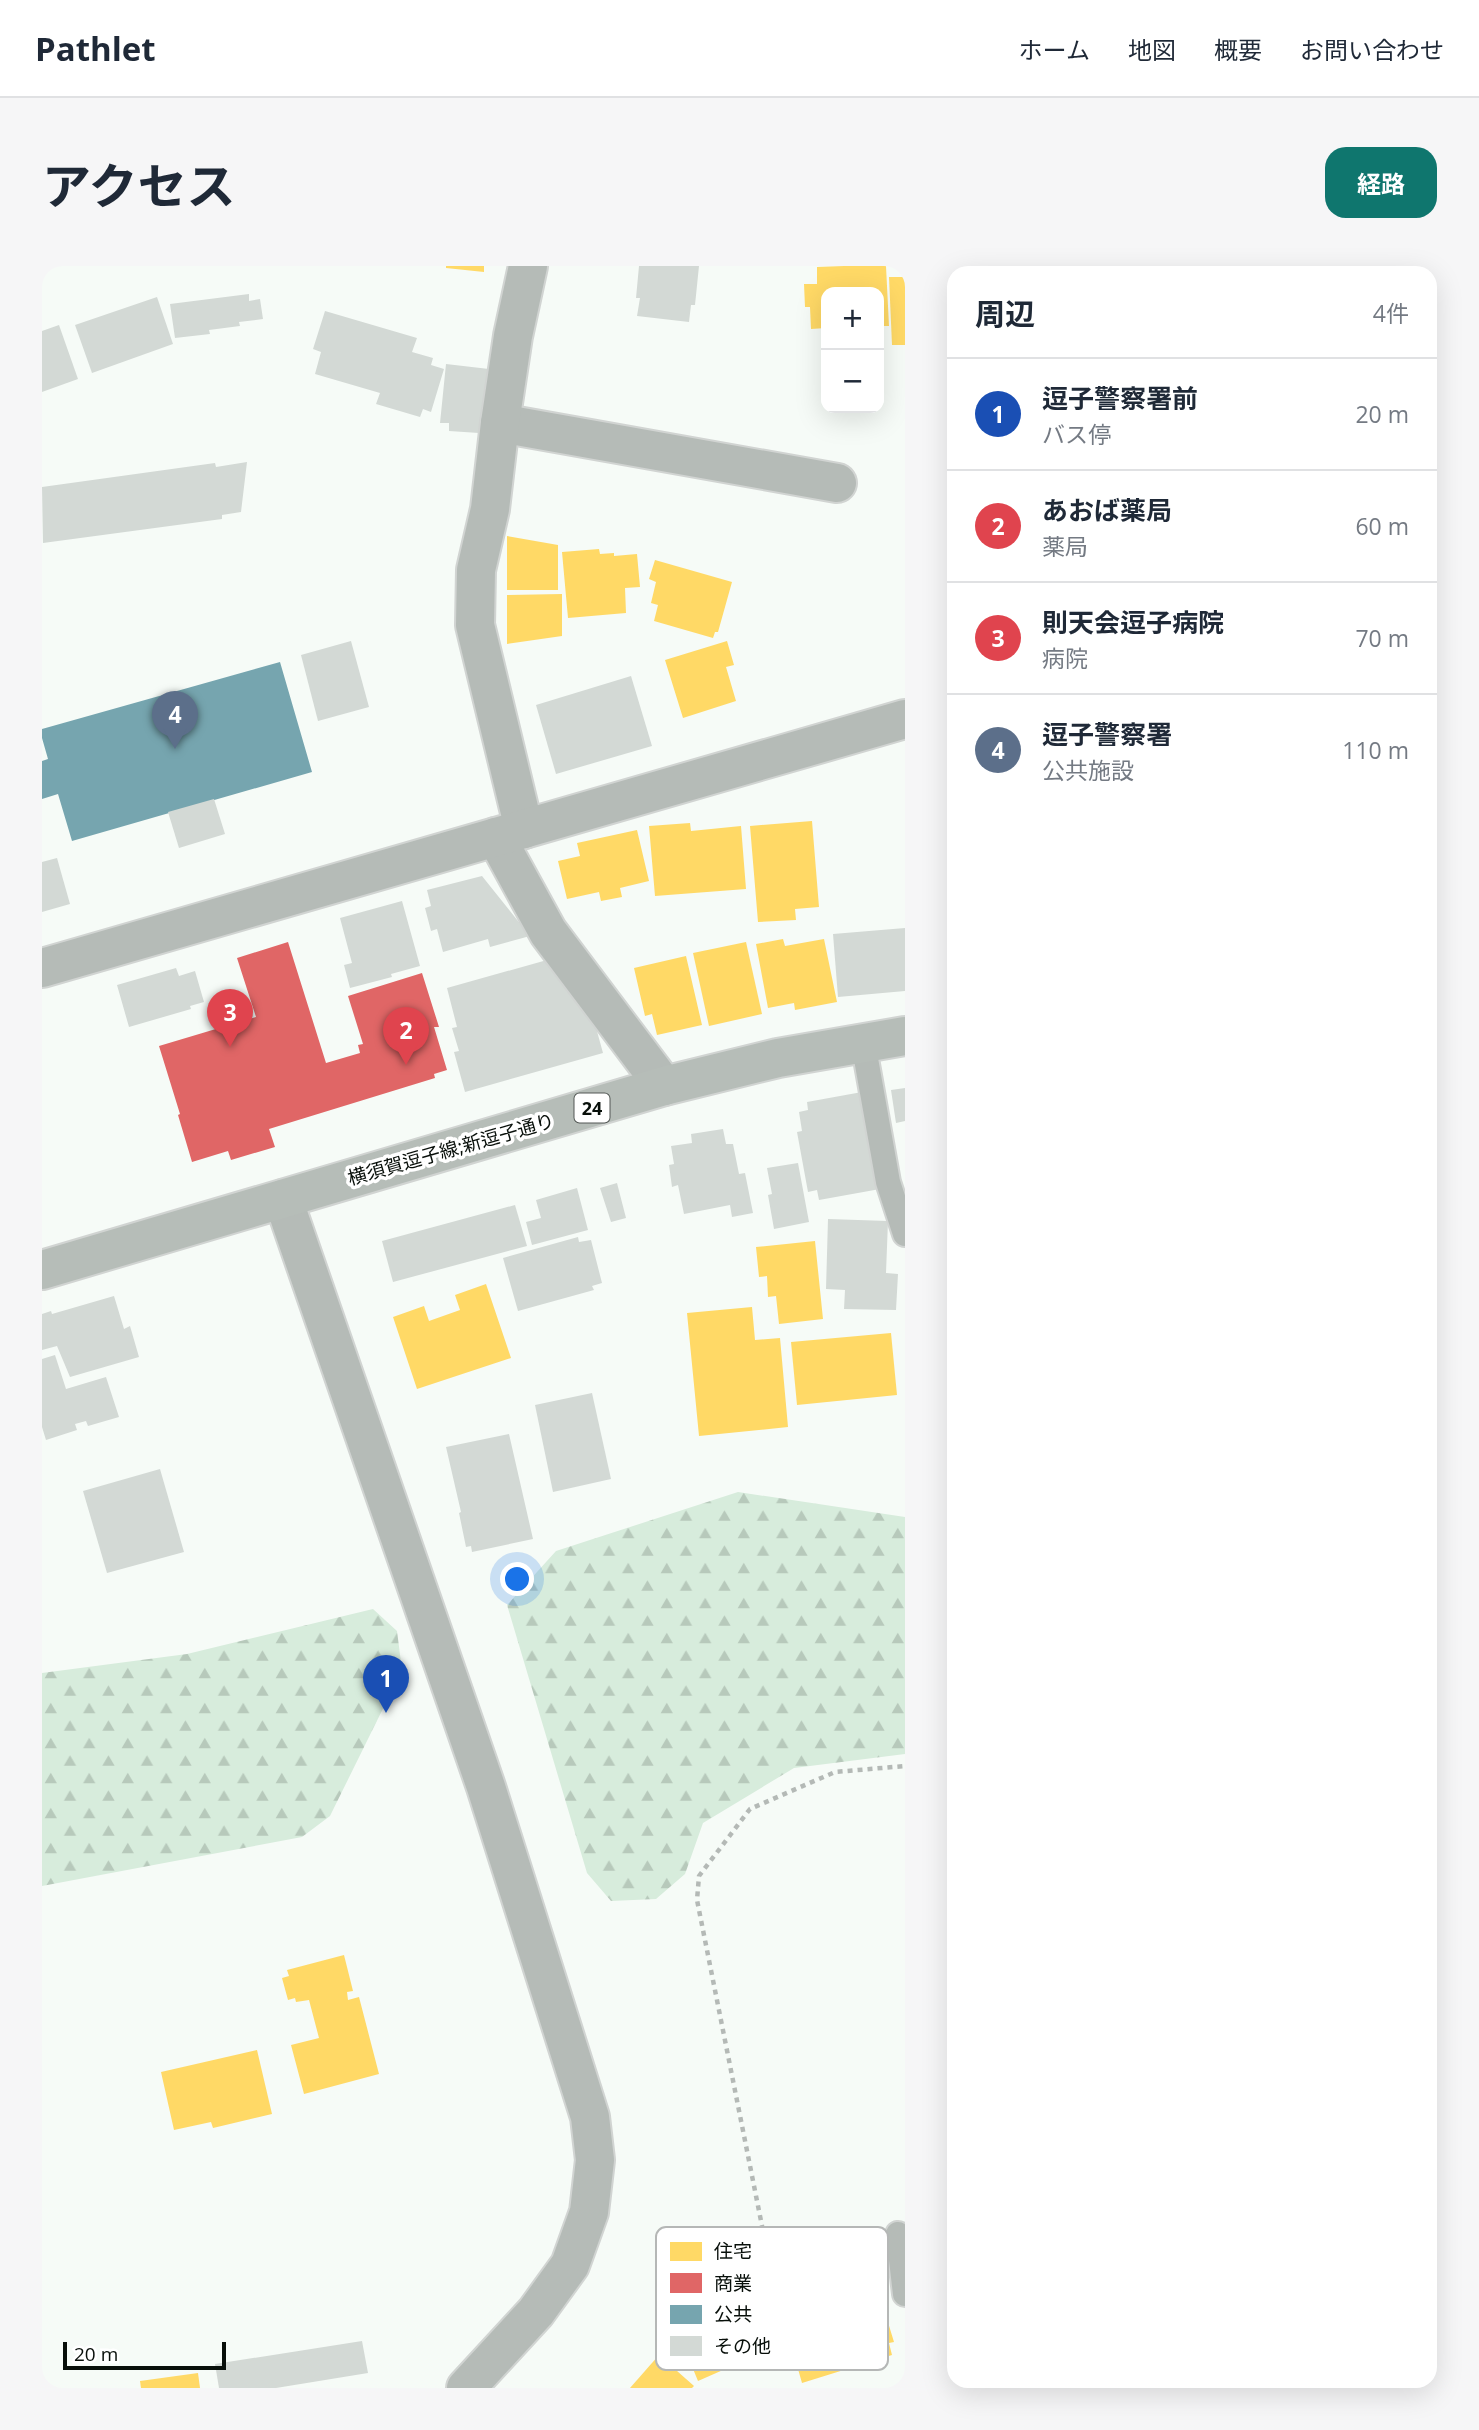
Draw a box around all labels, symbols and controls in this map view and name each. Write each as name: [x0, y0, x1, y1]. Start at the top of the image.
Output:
text: Pathlet: [35, 26, 156, 71]
text: ホーム: [1019, 33, 1090, 66]
text: 地図: [1128, 33, 1176, 66]
text: 概要: [1214, 33, 1262, 66]
text: お問い合わせ: [1300, 33, 1444, 66]
button: 経路: [1325, 147, 1437, 218]
text: アクセス: [42, 152, 236, 218]
map controls: [821, 287, 884, 413]
button: +: [821, 287, 884, 350]
text: 周辺: [975, 293, 1035, 334]
text: 4件: [1373, 297, 1409, 329]
button: −: [821, 350, 884, 413]
text: 逗子警察署前: [1042, 380, 1198, 416]
text: 1: [991, 398, 1005, 430]
text: 20 m: [1355, 398, 1409, 430]
text: バス停: [1042, 418, 1111, 450]
text: あおば薬局: [1042, 492, 1172, 528]
text: 2: [991, 510, 1005, 542]
text: 60 m: [1355, 510, 1409, 542]
text: 薬局: [1042, 530, 1088, 562]
text: 則天会逗子病院: [1042, 604, 1224, 640]
text: 3: [991, 622, 1005, 654]
text: 70 m: [1355, 622, 1409, 654]
text: 病院: [1042, 642, 1088, 674]
pin: 4: [152, 691, 198, 749]
text: 逗子警察署: [1042, 716, 1172, 752]
text: 4: [991, 734, 1005, 766]
text: 110 m: [1342, 734, 1409, 766]
text: 公共施設: [1042, 754, 1134, 786]
pin: 3: [207, 989, 253, 1047]
pin: 2: [383, 1007, 429, 1065]
road number: 24: [574, 1094, 610, 1122]
street label: 横須賀逗子線;新逗子通り: [345, 1107, 557, 1191]
your location: [500, 1562, 534, 1596]
pin: 1: [363, 1655, 409, 1713]
legend: [656, 2227, 888, 2370]
text: 住宅: [714, 2238, 752, 2264]
text: 商業: [714, 2270, 752, 2296]
text: 公共: [714, 2301, 752, 2327]
text: その他: [714, 2333, 771, 2359]
scale bar: [63, 2339, 226, 2371]
text: 20 m: [74, 2341, 118, 2367]

